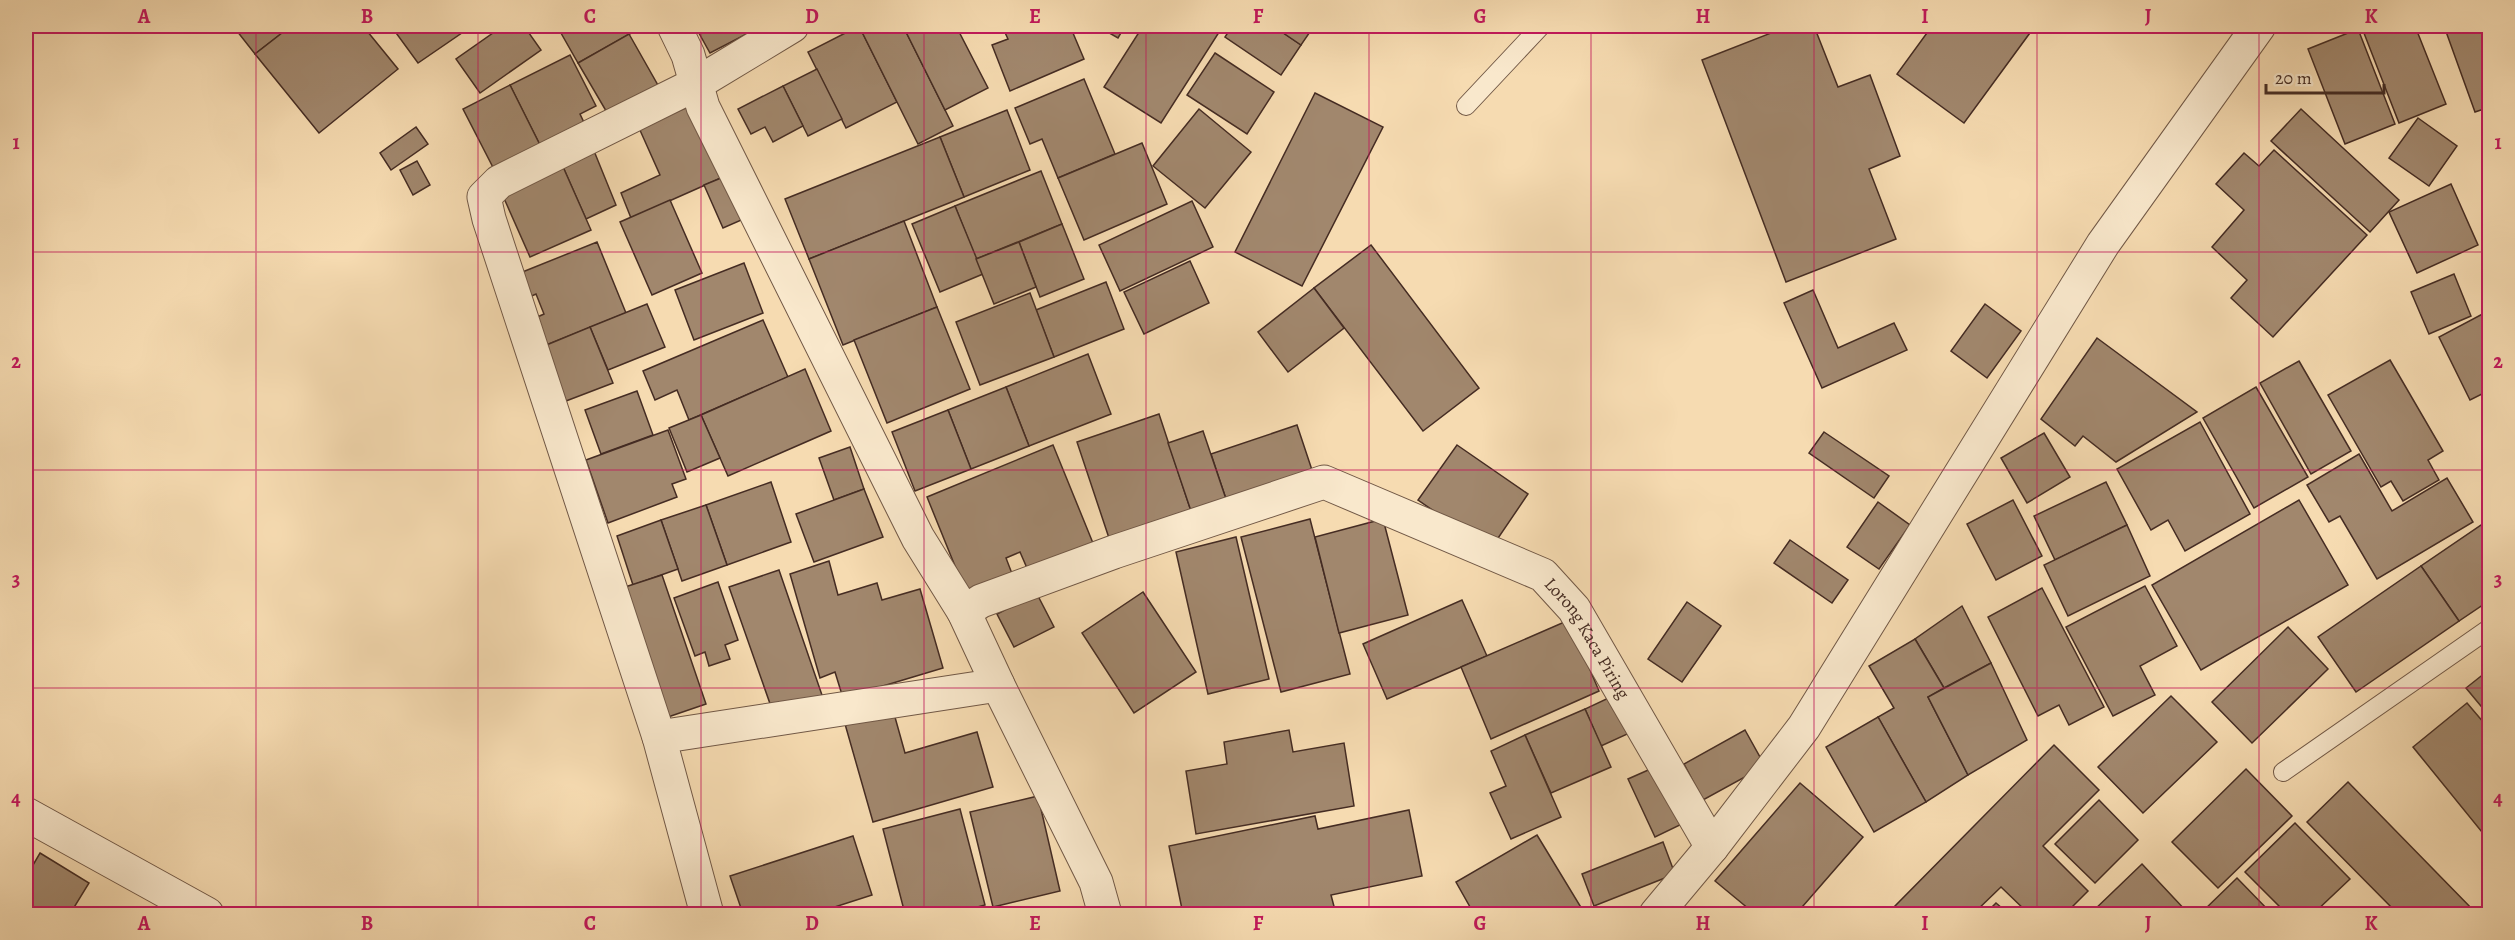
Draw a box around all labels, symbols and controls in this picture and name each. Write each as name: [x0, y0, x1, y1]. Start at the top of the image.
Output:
text: A: [137, 3, 151, 30]
text: B: [361, 3, 373, 30]
text: C: [584, 3, 596, 30]
text: D: [805, 3, 819, 30]
text: E: [1029, 3, 1041, 30]
text: F: [1253, 3, 1264, 30]
text: G: [1473, 3, 1487, 30]
text: H: [1696, 3, 1711, 30]
text: I: [1921, 3, 1929, 30]
text: J: [2145, 3, 2152, 30]
text: K: [2364, 3, 2378, 30]
scale bar: [2266, 57, 2384, 95]
text: 20 m: [2275, 66, 2312, 90]
text: 1: [12, 129, 20, 156]
text: 1: [2494, 129, 2502, 156]
text: 2: [11, 348, 21, 375]
text: 2: [2493, 348, 2503, 375]
text: 3: [12, 566, 20, 593]
text: 3: [2494, 566, 2502, 593]
street label: Lorong Kaca Piring: [1539, 572, 1636, 703]
text: 4: [11, 785, 21, 812]
text: 4: [2493, 785, 2503, 812]
text: A: [137, 910, 151, 937]
text: B: [361, 910, 373, 937]
text: C: [584, 910, 596, 937]
text: D: [805, 910, 819, 937]
text: E: [1029, 910, 1041, 937]
text: F: [1253, 910, 1264, 937]
text: G: [1473, 910, 1487, 937]
text: H: [1696, 910, 1711, 937]
text: I: [1921, 910, 1929, 937]
text: J: [2145, 910, 2152, 937]
text: K: [2364, 910, 2378, 937]

